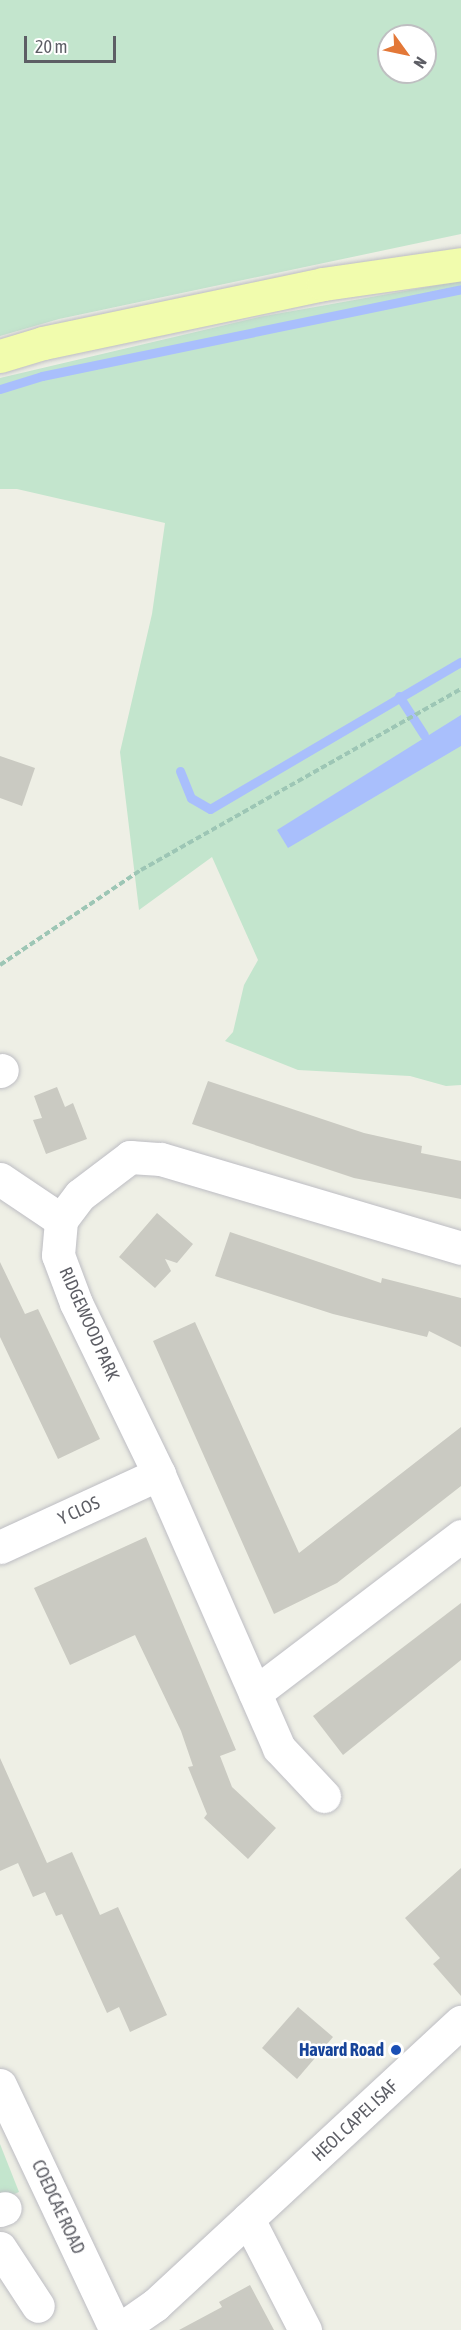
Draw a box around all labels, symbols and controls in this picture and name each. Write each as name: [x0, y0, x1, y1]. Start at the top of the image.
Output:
scale bar: [27, 24, 118, 62]
north arrow: [377, 24, 437, 84]
text: 20 m: [35, 36, 67, 57]
text: N: [410, 54, 431, 72]
street label: RIDGEWOOD PARK: [54, 1264, 124, 1384]
street label: Y CLOS: [55, 1492, 103, 1530]
place label: Havard Road: [299, 2039, 384, 2061]
marker: Havard Road: [389, 2043, 403, 2057]
street label: HEOL CAPEL ISAF: [308, 2076, 402, 2166]
street label: COEDCAE ROAD: [27, 2157, 89, 2257]

